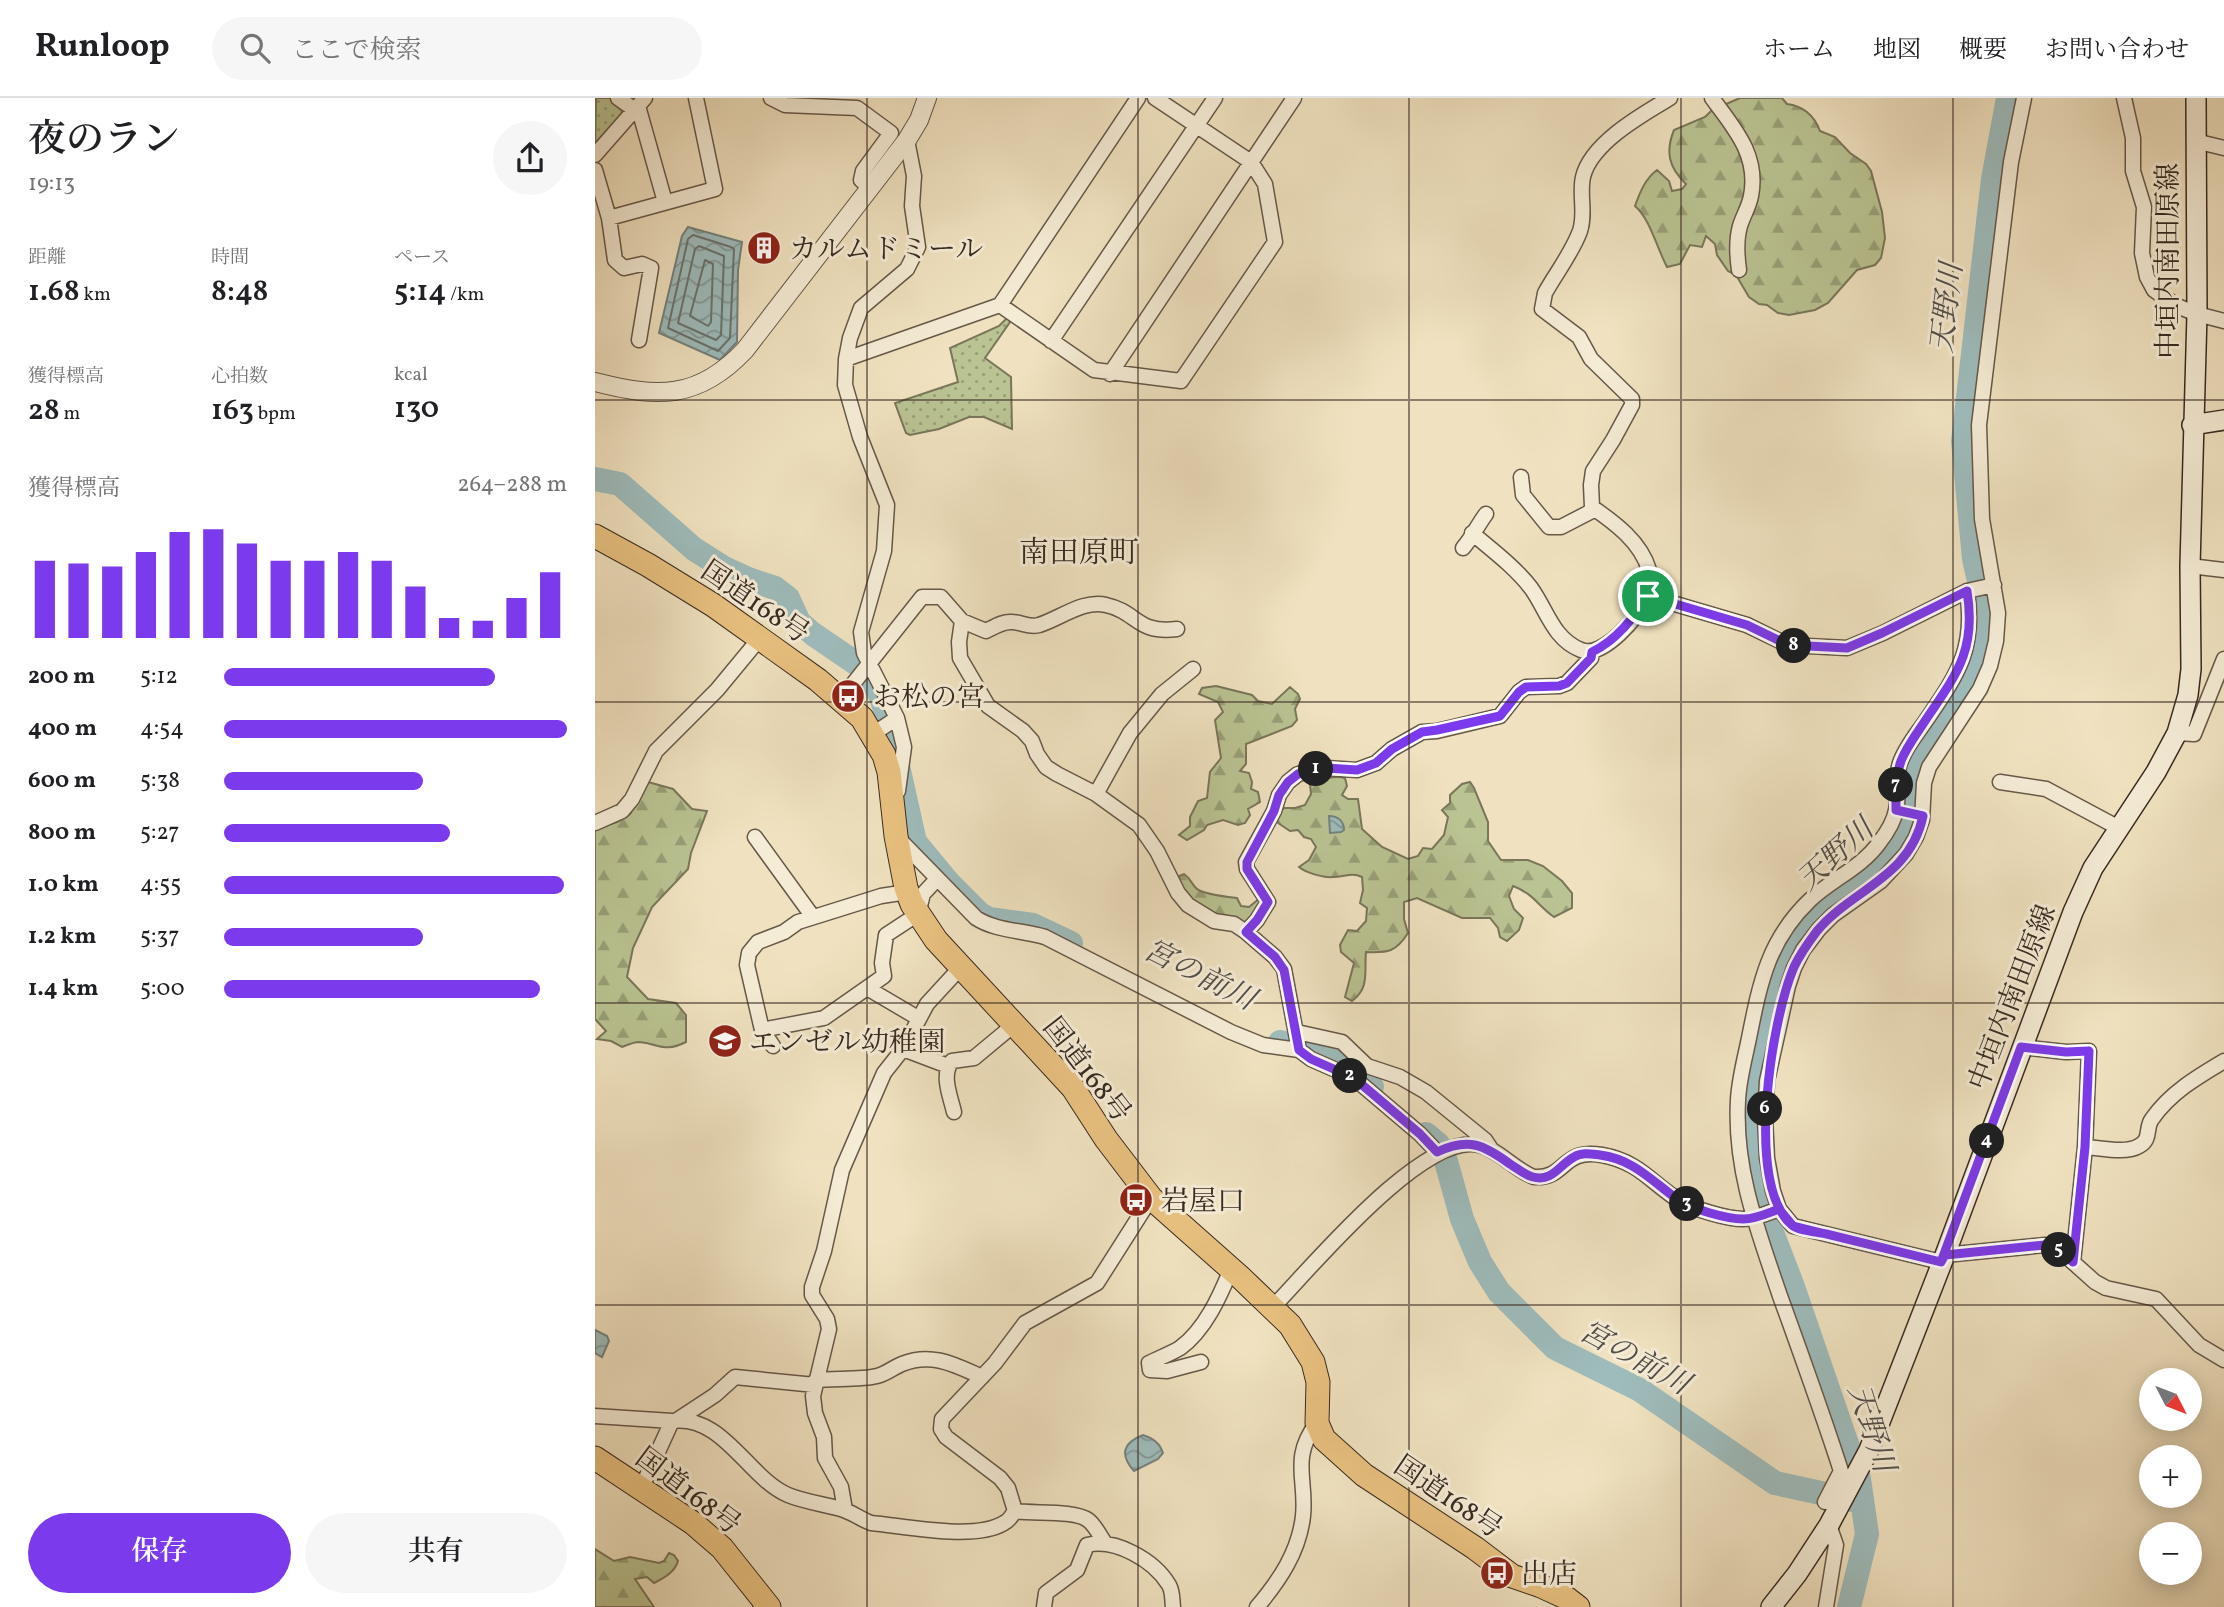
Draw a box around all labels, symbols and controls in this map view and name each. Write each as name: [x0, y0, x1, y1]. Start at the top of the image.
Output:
search box: [212, 17, 702, 80]
text: Runloop: [35, 25, 170, 71]
icon: search: [236, 29, 274, 67]
text: ここで検索: [292, 33, 422, 69]
text: ホーム: [1763, 34, 1835, 68]
text: 地図: [1873, 34, 1921, 68]
text: 概要: [1959, 34, 2007, 68]
text: お問い合わせ: [2045, 34, 2189, 68]
text: 夜のラン: [28, 115, 180, 168]
button: share: [493, 121, 567, 195]
street label: 中垣内南田原線: [2150, 163, 2189, 359]
text: 19:13: [28, 168, 75, 200]
building icon: カルムドミール: [745, 229, 783, 267]
place label: カルムドミール: [789, 231, 983, 270]
text: 距離: [28, 245, 66, 271]
text: 時間: [211, 245, 249, 271]
text: ペース: [394, 245, 450, 271]
water label: 天野川: [1922, 258, 1975, 355]
text: 1.68: [28, 271, 80, 313]
text: 8:48: [211, 271, 269, 313]
text: 5:14: [394, 271, 446, 313]
text: km: [80, 282, 111, 308]
text: /km: [446, 282, 484, 308]
text: kcal: [394, 362, 428, 388]
text: 獲得標高: [28, 364, 104, 390]
text: 心拍数: [211, 364, 268, 390]
text: 130: [394, 388, 439, 430]
text: 28: [28, 390, 60, 432]
text: 163: [211, 390, 254, 432]
text: m: [60, 401, 80, 427]
text: bpm: [254, 401, 296, 427]
text: 264–288 m: [457, 469, 567, 501]
text: 獲得標高: [28, 473, 120, 505]
district label: 南田原町: [1019, 533, 1139, 575]
street label: 国道168号: [693, 552, 817, 654]
pin: [1618, 566, 1678, 626]
icon: arrive: [1629, 577, 1667, 615]
pin: 8: [1777, 628, 1811, 664]
text: 8: [1788, 632, 1799, 658]
text: 200 m: [28, 661, 95, 693]
text: 5:12: [140, 661, 178, 693]
bus stop icon: お松の宮: [829, 677, 867, 715]
place label: お松の宮: [873, 679, 985, 718]
text: 400 m: [28, 713, 97, 745]
text: 4:54: [140, 713, 184, 745]
pin: 1: [1299, 752, 1333, 786]
text: 1: [1312, 755, 1319, 781]
text: 600 m: [28, 765, 96, 797]
text: 5:38: [140, 765, 180, 797]
pin: 7: [1879, 768, 1913, 802]
text: 7: [1891, 771, 1900, 797]
water label: 天野川: [1789, 808, 1886, 901]
text: 800 m: [28, 817, 96, 849]
text: 5:27: [140, 817, 179, 849]
text: 1.0 km: [28, 869, 99, 901]
text: 4:55: [140, 869, 181, 901]
street label: 中垣内南田原線: [1960, 899, 2067, 1096]
text: 1.2 km: [28, 921, 97, 953]
text: 5:37: [140, 921, 179, 953]
water label: 宮の前川: [1136, 930, 1265, 1023]
text: 1.4 km: [28, 973, 99, 1005]
text: 5:00: [140, 973, 185, 1005]
street label: 国道168号: [1033, 1010, 1139, 1131]
school or university icon: エンゼル幼稚園: [706, 1022, 744, 1060]
place label: エンゼル幼稚園: [749, 1024, 945, 1063]
pin: 2: [1333, 1058, 1367, 1094]
text: 2: [1345, 1062, 1354, 1088]
pin: 6: [1747, 1091, 1783, 1126]
text: 6: [1759, 1095, 1770, 1121]
pin: 4: [1969, 1124, 2005, 1158]
text: 4: [1981, 1127, 1992, 1153]
bus stop icon: 岩屋口: [1117, 1181, 1155, 1219]
place label: 岩屋口: [1161, 1183, 1245, 1222]
pin: 3: [1669, 1186, 1705, 1222]
text: 3: [1682, 1190, 1691, 1216]
pin: 5: [2041, 1232, 2077, 1268]
text: 5: [2054, 1236, 2063, 1262]
water label: 宮の前川: [1571, 1311, 1699, 1408]
north arrow: [2139, 1368, 2201, 1432]
map controls: [2139, 1368, 2202, 1585]
water label: 天野川: [1836, 1379, 1905, 1481]
street label: 国道168号: [627, 1439, 748, 1545]
button: +: [2139, 1445, 2202, 1508]
street label: 国道168号: [1386, 1447, 1510, 1549]
button: 保存: [28, 1513, 291, 1593]
button: 共有: [305, 1513, 567, 1593]
button: −: [2139, 1522, 2202, 1585]
bus stop icon: 出店: [1478, 1554, 1516, 1592]
place label: 出店: [1521, 1556, 1577, 1595]

